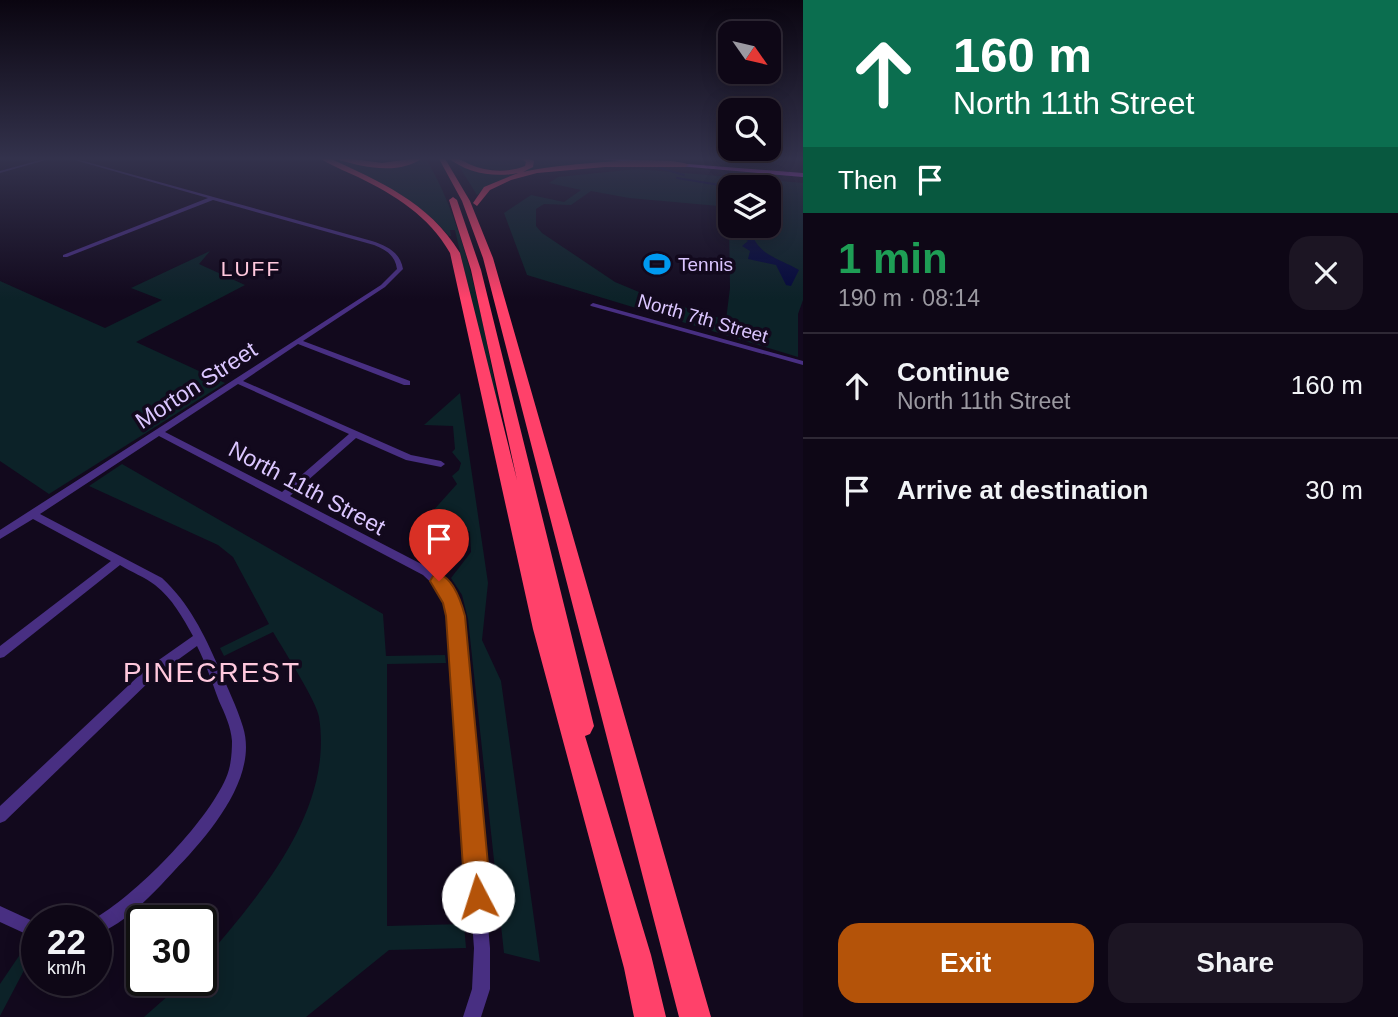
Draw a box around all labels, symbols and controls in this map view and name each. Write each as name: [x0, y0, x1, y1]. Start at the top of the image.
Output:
north arrow: [718, 21, 780, 84]
map controls: [718, 21, 781, 238]
icon: ahead: [838, 28, 929, 119]
text: 160 m: [953, 28, 1092, 82]
text: North 11th Street: [953, 85, 1194, 121]
button: search: [718, 98, 781, 161]
icon: arrive: [911, 161, 949, 199]
text: Then: [838, 165, 897, 195]
button: layers: [718, 175, 781, 238]
text: 1 min: [838, 235, 948, 282]
button: close: [1289, 236, 1363, 310]
sports icon: Tennis: [642, 249, 672, 279]
place label: Tennis: [678, 254, 733, 275]
district label: LUFF: [221, 257, 281, 280]
text: 190 m · 08:14: [838, 285, 980, 311]
street label: North 7th Street: [636, 290, 771, 347]
street label: Morton Street: [130, 336, 262, 434]
text: Continue: [897, 357, 1010, 387]
icon: ahead: [838, 367, 876, 405]
text: 160 m: [1291, 370, 1363, 400]
text: North 11th Street: [897, 388, 1070, 414]
street label: North 11th Street: [224, 436, 390, 540]
icon: arrive: [838, 472, 876, 510]
text: Arrive at destination: [897, 475, 1148, 505]
text: 30 m: [1305, 475, 1363, 505]
pin: [409, 509, 469, 581]
icon: arrive: [420, 520, 458, 558]
district label: PINECREST: [123, 657, 301, 688]
position arrow: [441, 860, 515, 934]
speed limit sign: 30: [126, 905, 217, 996]
text: 22: [47, 922, 86, 961]
button: Exit: [838, 923, 1094, 1003]
button: Share: [1108, 923, 1363, 1003]
text: km/h: [47, 958, 86, 978]

